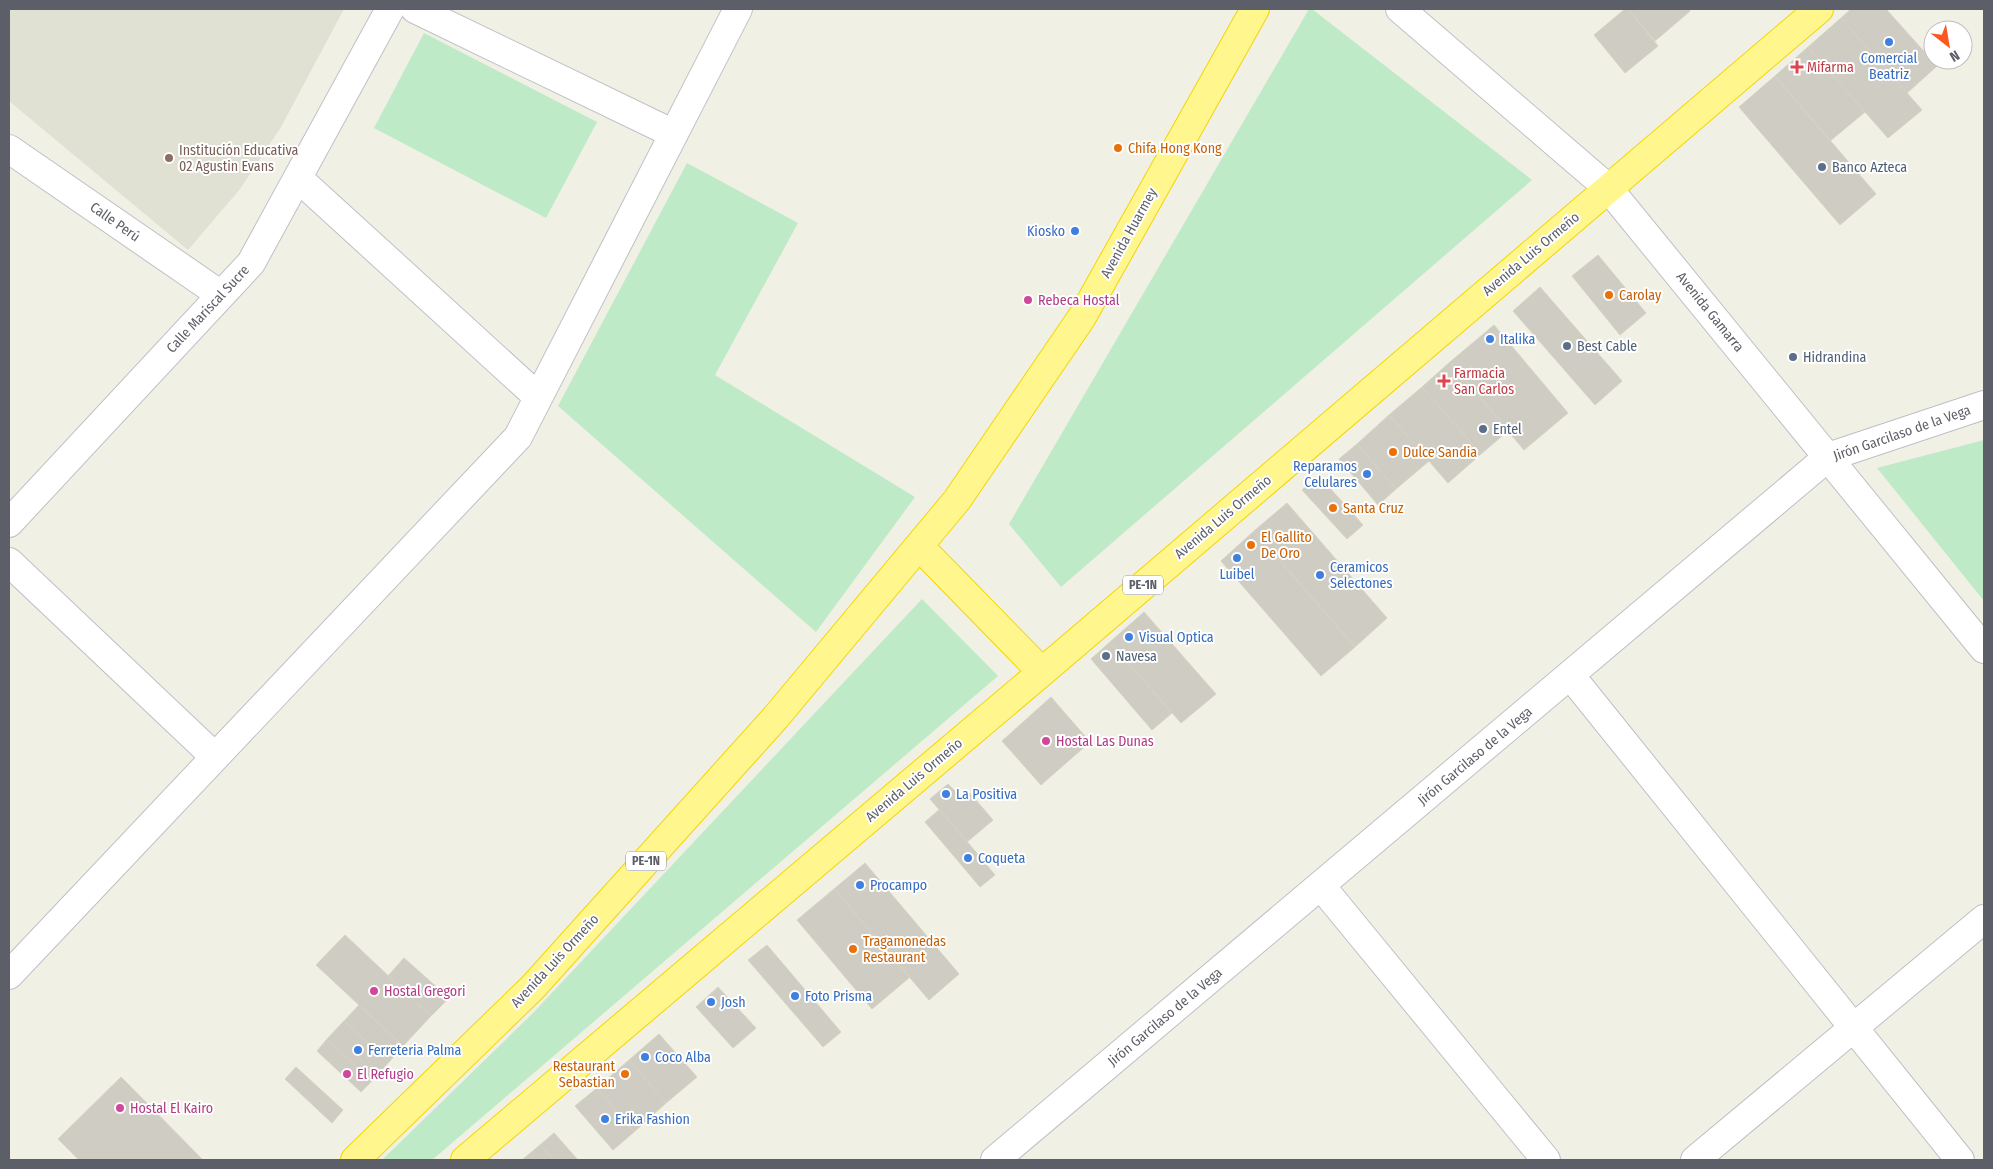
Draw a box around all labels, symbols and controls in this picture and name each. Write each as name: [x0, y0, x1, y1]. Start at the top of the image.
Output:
north arrow: [1923, 20, 1973, 70]
marker: Comercial Beatriz: [1883, 36, 1895, 48]
text: N: [1946, 46, 1962, 65]
place label: Comercial Beatriz: [1861, 50, 1917, 83]
place label: Mifarma: [1807, 59, 1854, 76]
marker: Mifarma: [1791, 61, 1803, 73]
place label: Chifa Hong Kong: [1128, 140, 1222, 157]
place label: Institución Educativa 02 Agustin Evans: [179, 142, 299, 175]
marker: Chifa Hong Kong: [1112, 142, 1124, 154]
marker: Institución Educativa 02 Agustin Evans: [163, 152, 175, 164]
place label: Banco Azteca: [1832, 159, 1907, 176]
marker: Banco Azteca: [1816, 161, 1828, 173]
street label: Avenida Huarmey: [1097, 184, 1161, 281]
street label: Calle Perú: [87, 199, 143, 245]
street label: Avenida Luis Ormeño: [1479, 209, 1583, 299]
place label: Kiosko: [1027, 223, 1065, 240]
marker: Kiosko: [1069, 225, 1081, 237]
street label: Calle Mariscal Sucre: [163, 262, 253, 356]
street label: Avenida Gamarra: [1673, 269, 1747, 355]
place label: Carolay: [1619, 287, 1662, 304]
marker: Carolay: [1603, 289, 1615, 301]
place label: Rebeca Hostal: [1038, 292, 1120, 309]
marker: Rebeca Hostal: [1022, 294, 1034, 306]
place label: Italika: [1500, 331, 1535, 348]
marker: Italika: [1484, 333, 1496, 345]
place label: Best Cable: [1577, 338, 1637, 355]
marker: Best Cable: [1561, 340, 1573, 352]
place label: Hidrandina: [1803, 349, 1867, 366]
marker: Hidrandina: [1787, 351, 1799, 363]
place label: Farmacia San Carlos: [1454, 365, 1514, 398]
marker: Farmacia San Carlos: [1438, 375, 1450, 387]
street label: Jirón Garcilaso de la Vega: [1831, 401, 1973, 465]
place label: Entel: [1493, 421, 1522, 438]
marker: Entel: [1477, 423, 1489, 435]
place label: Dulce Sandia: [1403, 444, 1477, 461]
marker: Dulce Sandia: [1387, 446, 1399, 458]
place label: Reparamos Celulares: [1293, 458, 1357, 491]
marker: Reparamos Celulares: [1361, 468, 1373, 480]
street label: Avenida Luis Ormeño: [1171, 472, 1275, 562]
place label: Santa Cruz: [1343, 500, 1404, 517]
marker: Santa Cruz: [1327, 502, 1339, 514]
place label: El Gallito De Oro: [1261, 529, 1312, 562]
marker: El Gallito De Oro: [1245, 539, 1257, 551]
marker: Luibel: [1231, 552, 1243, 564]
place label: Ceramicos Selectones: [1330, 559, 1392, 592]
place label: Luibel: [1220, 566, 1255, 583]
marker: Ceramicos Selectones: [1314, 569, 1326, 581]
road number: PE-1N: [1123, 576, 1163, 594]
place label: Visual Optica: [1139, 629, 1214, 646]
marker: Visual Optica: [1123, 631, 1135, 643]
place label: Navesa: [1116, 648, 1157, 665]
marker: Navesa: [1100, 650, 1112, 662]
street label: Jirón Garcilaso de la Vega: [1414, 703, 1536, 809]
place label: Hostal Las Dunas: [1056, 733, 1154, 750]
street label: Avenida Luis Ormeño: [862, 735, 966, 825]
marker: Hostal Las Dunas: [1040, 735, 1052, 747]
place label: La Positiva: [956, 786, 1017, 803]
marker: La Positiva: [940, 788, 952, 800]
place label: Coqueta: [978, 850, 1025, 867]
road number: PE-1N: [626, 851, 666, 870]
marker: Coqueta: [962, 852, 974, 864]
place label: Procampo: [870, 877, 927, 894]
marker: Procampo: [854, 879, 866, 891]
street label: Avenida Luis Ormeño: [507, 911, 603, 1011]
place label: Tragamonedas Restaurant: [863, 933, 946, 966]
marker: Tragamonedas Restaurant: [847, 943, 859, 955]
street label: Jirón Garcilaso de la Vega: [1104, 964, 1226, 1070]
place label: Hostal Gregori: [384, 983, 466, 1000]
marker: Hostal Gregori: [368, 985, 380, 997]
place label: Foto Prisma: [805, 988, 872, 1005]
marker: Foto Prisma: [789, 990, 801, 1002]
place label: Josh: [721, 994, 746, 1011]
marker: Josh: [705, 996, 717, 1008]
place label: Ferreteria Palma: [368, 1042, 461, 1059]
marker: Ferreteria Palma: [352, 1044, 364, 1056]
place label: Coco Alba: [655, 1049, 711, 1066]
marker: Coco Alba: [639, 1051, 651, 1063]
place label: Restaurant Sebastian: [553, 1058, 615, 1091]
place label: El Refugio: [357, 1066, 414, 1083]
marker: El Refugio: [341, 1068, 353, 1080]
marker: Restaurant Sebastian: [619, 1068, 631, 1080]
place label: Hostal El Kairo: [130, 1100, 213, 1117]
marker: Hostal El Kairo: [114, 1102, 126, 1114]
place label: Erika Fashion: [615, 1111, 690, 1128]
marker: Erika Fashion: [599, 1113, 611, 1125]

